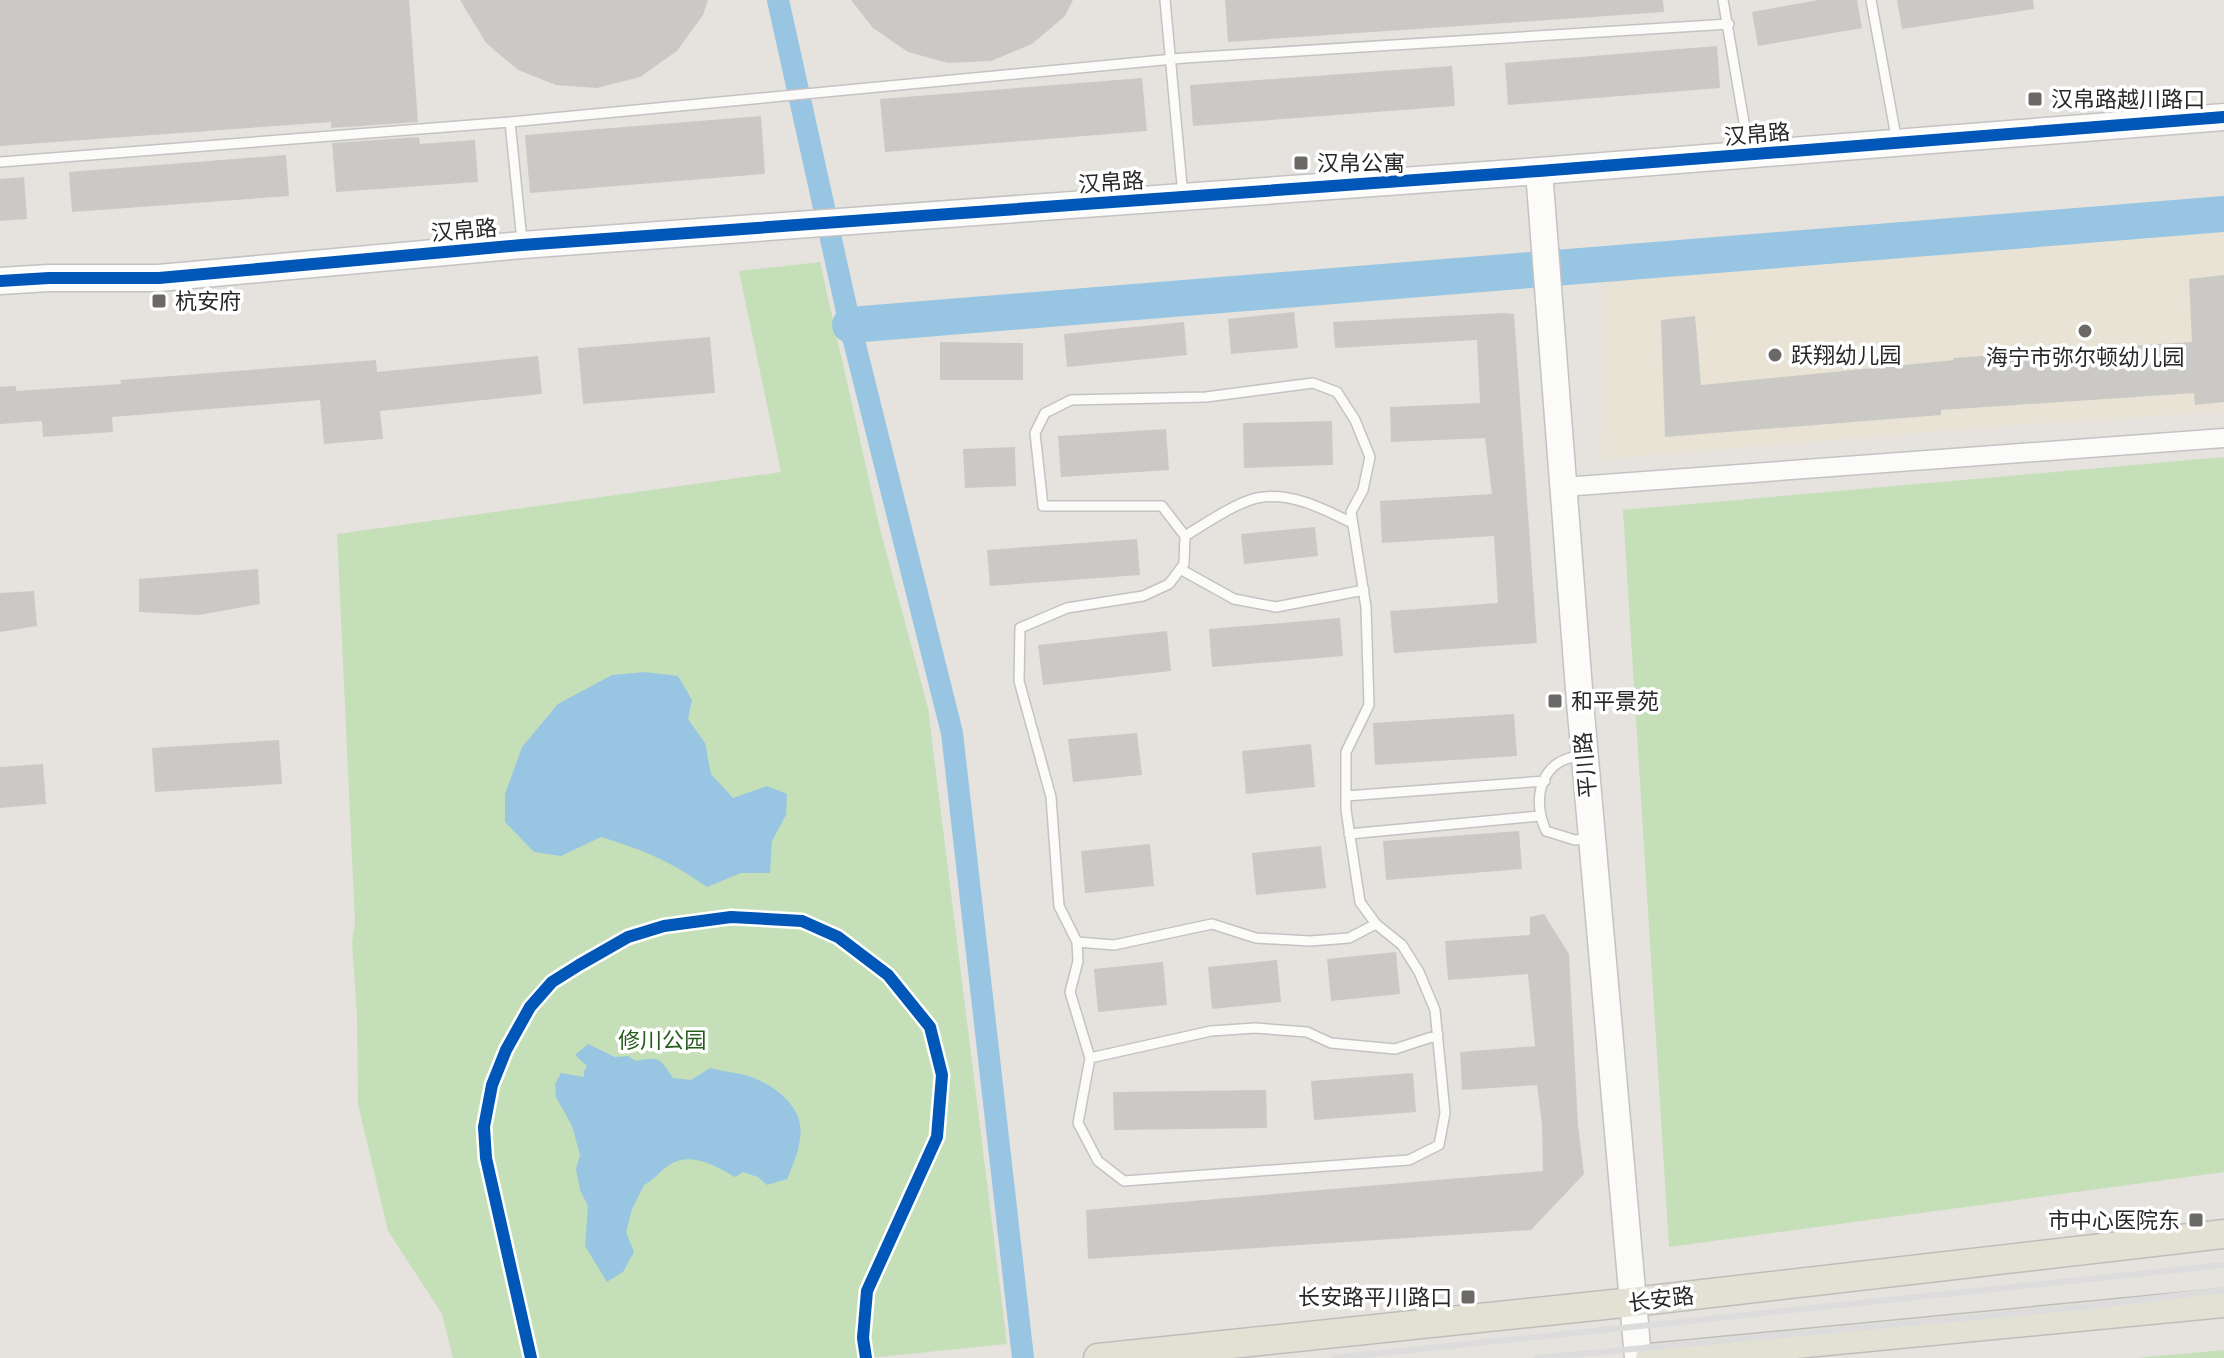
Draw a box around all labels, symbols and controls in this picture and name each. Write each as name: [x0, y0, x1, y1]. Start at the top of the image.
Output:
place label: 汉帛路越川路口: [2051, 85, 2205, 111]
marker: 汉帛路越川路口: [2026, 90, 2044, 108]
street label: 汉帛路: [1723, 117, 1791, 149]
place label: 汉帛公寓: [1317, 149, 1405, 175]
marker: 汉帛公寓: [1292, 154, 1310, 172]
street label: 汉帛路: [1077, 166, 1145, 196]
street label: 汉帛路: [430, 213, 498, 245]
place label: 杭安府: [175, 287, 241, 313]
marker: 杭安府: [150, 292, 168, 310]
marker: 海宁市弥尔顿幼儿园: [2076, 322, 2094, 340]
place label: 跃翔幼儿园: [1791, 341, 1901, 367]
place label: 海宁市弥尔顿幼儿园: [1986, 343, 2184, 369]
marker: 跃翔幼儿园: [1766, 346, 1784, 364]
place label: 和平景苑: [1571, 687, 1659, 713]
marker: 和平景苑: [1546, 692, 1564, 710]
street label: 平川路: [1568, 731, 1600, 799]
park label: 修川公园: [618, 1026, 706, 1052]
place label: 市中心医院东: [2048, 1206, 2180, 1232]
marker: 市中心医院东: [2187, 1211, 2205, 1229]
street label: 长安路: [1627, 1281, 1695, 1315]
place label: 长安路平川路口: [1298, 1283, 1452, 1309]
marker: 长安路平川路口: [1459, 1288, 1477, 1306]

